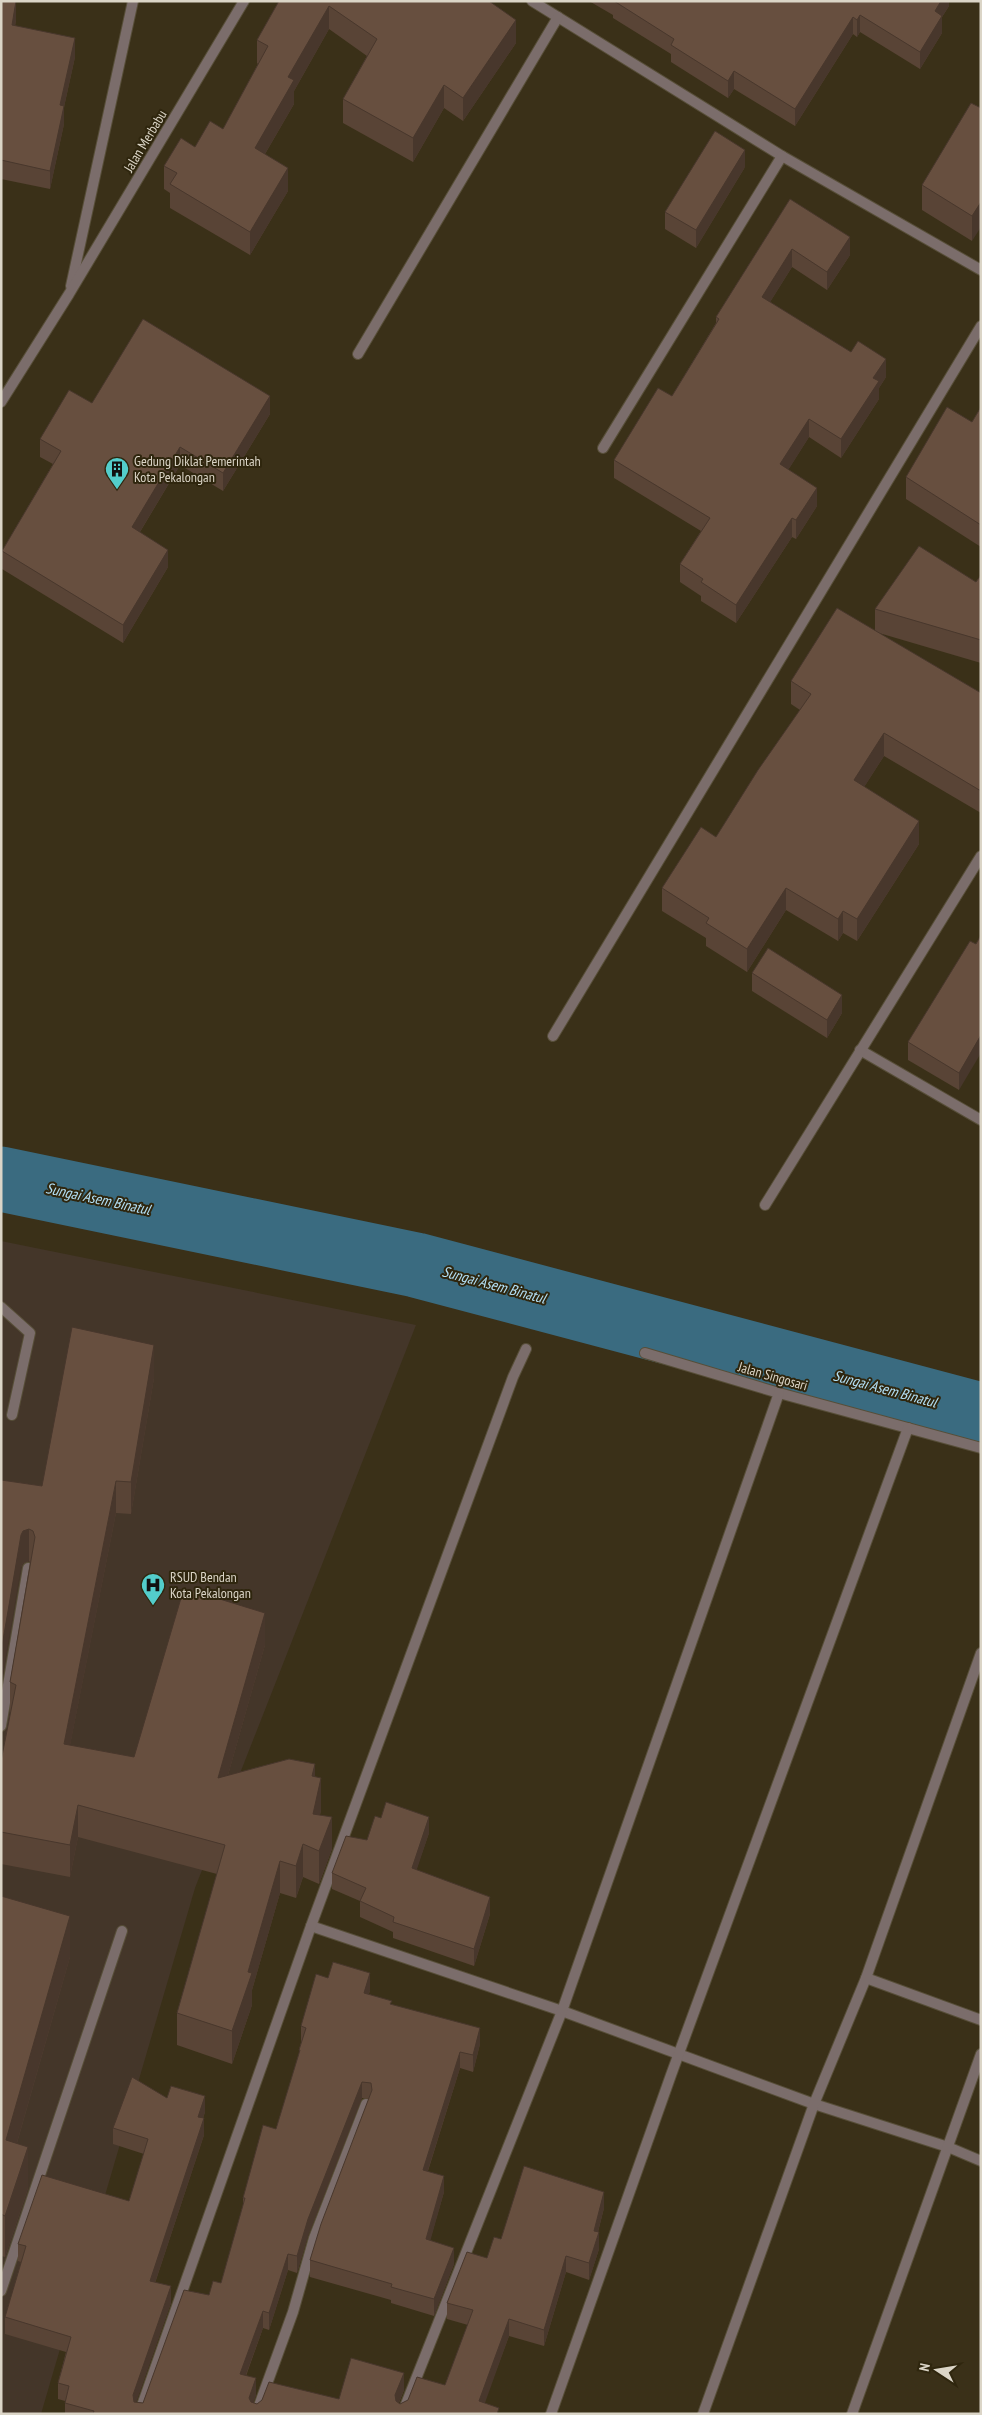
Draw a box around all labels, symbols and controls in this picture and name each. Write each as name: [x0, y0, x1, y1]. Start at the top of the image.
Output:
street label: Jalan Merbabu: [119, 107, 171, 176]
place label: Gedung Diklat Pemerintah Kota Pekalongan: [134, 452, 261, 486]
building icon: Gedung Diklat Pemerintah Kota Pekalongan: [104, 456, 130, 490]
water label: Sungai Asem Binatul: [44, 1178, 154, 1219]
water label: Sungai Asem Binatul: [440, 1262, 549, 1308]
street label: Jalan Singosari: [735, 1357, 810, 1394]
water label: Sungai Asem Binatul: [831, 1366, 940, 1412]
place label: RSUD Bendan Kota Pekalongan: [170, 1568, 251, 1602]
hospital icon: RSUD Bendan Kota Pekalongan: [140, 1572, 166, 1606]
north arrow: [912, 2345, 962, 2395]
text: N: [915, 2362, 934, 2373]

